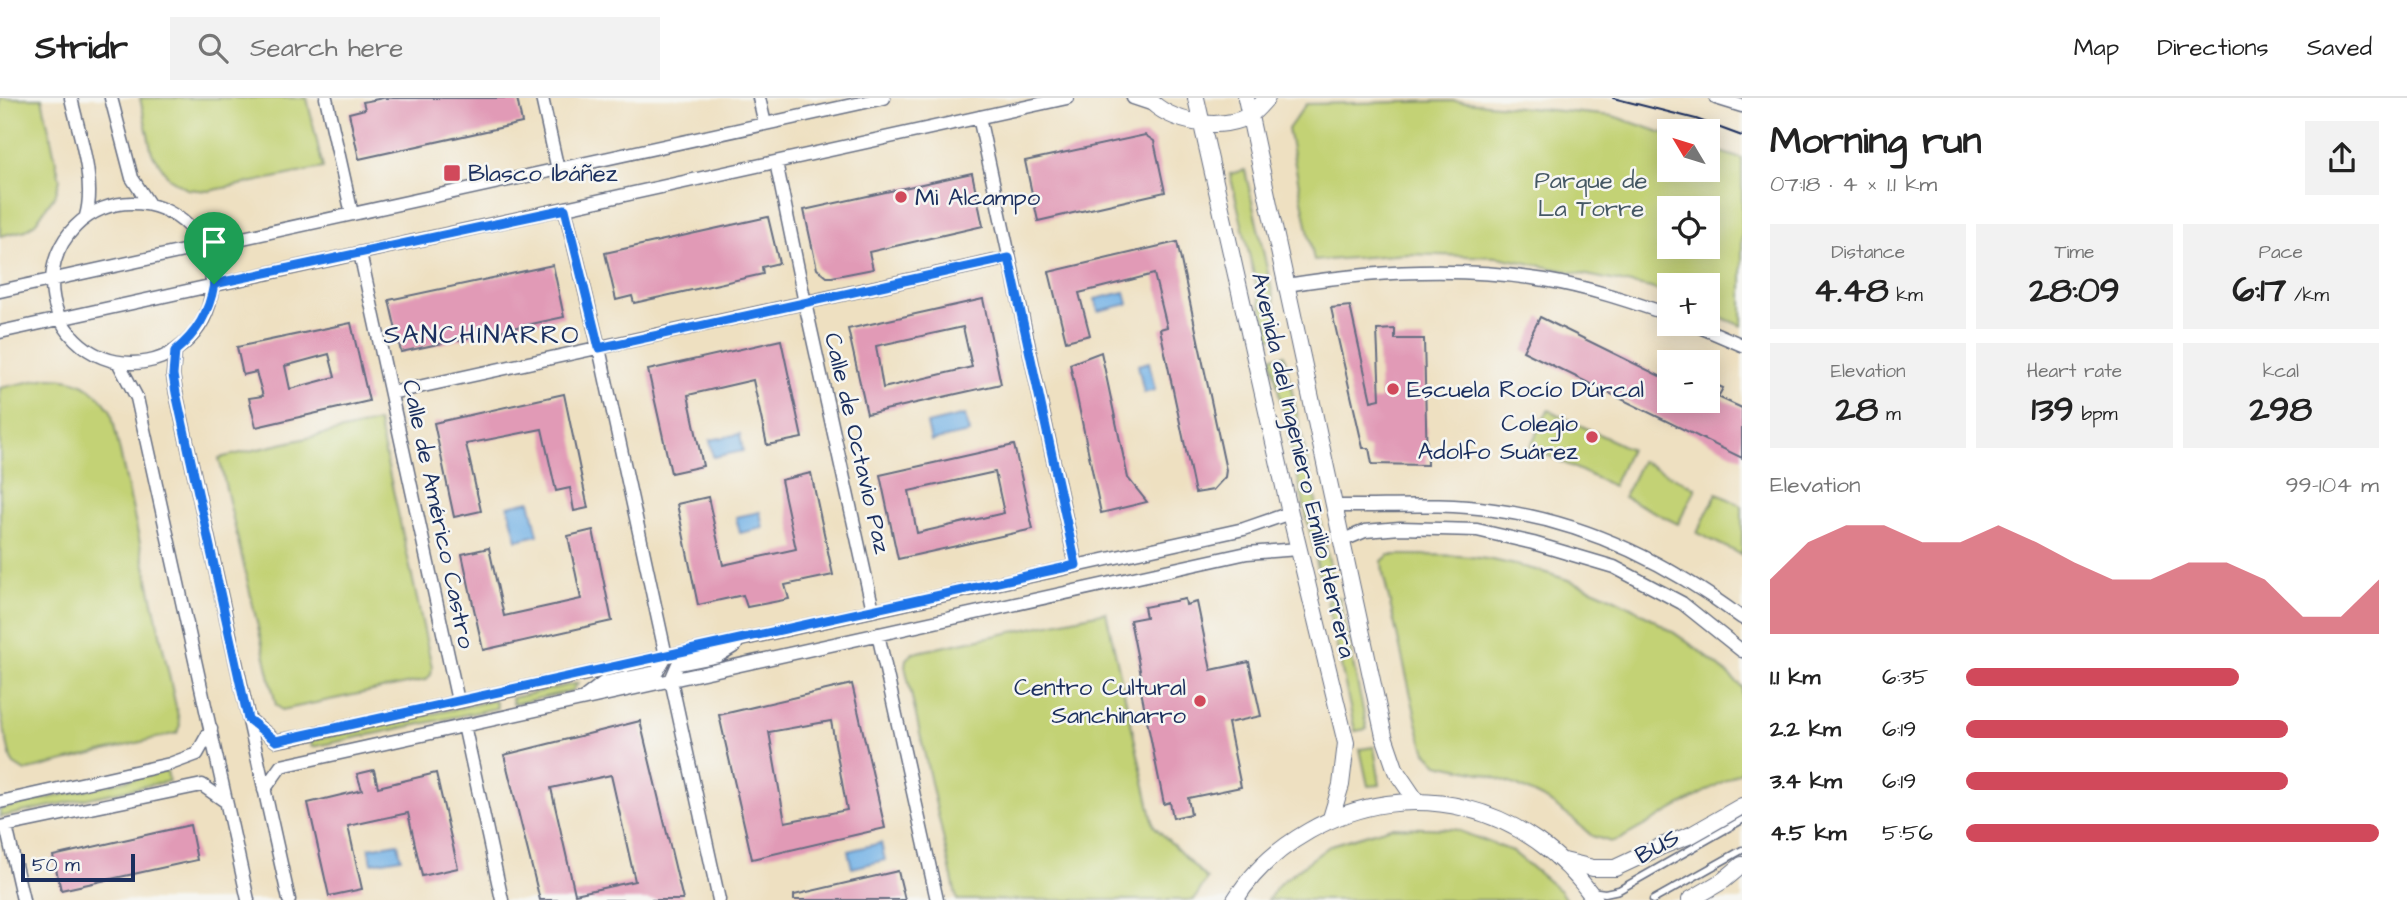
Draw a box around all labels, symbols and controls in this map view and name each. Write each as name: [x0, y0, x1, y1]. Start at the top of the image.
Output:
search box: [170, 17, 660, 80]
text: Stridr: [35, 25, 128, 71]
icon: search: [194, 29, 232, 67]
text: Search here: [250, 30, 403, 66]
text: Map: [2074, 31, 2119, 65]
text: Directions: [2157, 31, 2269, 65]
text: Saved: [2307, 31, 2372, 65]
text: Morning run: [1770, 116, 1982, 168]
north arrow: [1657, 119, 1720, 182]
map controls: [1657, 119, 1720, 413]
button: share: [2305, 121, 2379, 195]
place label: Blasco Ibáñez: [468, 157, 618, 191]
marker: Blasco Ibáñez: [442, 163, 462, 183]
park label: Parque de La Torre: [1534, 164, 1648, 226]
text: 07:18 · 4 × 1.1 km: [1770, 168, 1937, 200]
place label: Mi Alcampo: [915, 181, 1041, 215]
marker: Mi Alcampo: [893, 189, 909, 205]
button: locate: [1657, 196, 1720, 259]
pin: [184, 212, 244, 284]
icon: arrive: [195, 223, 233, 261]
text: Distance: [1831, 239, 1905, 266]
text: Time: [2055, 239, 2094, 266]
text: Pace: [2259, 239, 2303, 266]
text: 4.48: [1813, 266, 1889, 315]
text: 28:09: [2029, 266, 2120, 315]
text: 6:17: [2233, 266, 2286, 315]
street label: Avenida del Ingeniero Emilio Herrera: [1241, 269, 1364, 662]
button: +: [1657, 273, 1720, 336]
text: km: [1889, 282, 1923, 309]
text: /km: [2286, 282, 2329, 309]
district label: SANCHINARRO: [383, 317, 581, 353]
street label: Calle de Octavio Paz: [815, 329, 899, 557]
button: −: [1657, 350, 1720, 413]
text: Elevation: [1831, 358, 1906, 385]
text: Heart rate: [2027, 358, 2122, 385]
text: kcal: [2263, 358, 2299, 385]
place label: Escuela Rocío Dúrcal: [1407, 373, 1644, 407]
street label: Calle de Américo Castro: [393, 377, 483, 652]
marker: Escuela Rocío Dúrcal: [1385, 381, 1401, 397]
text: 28: [1836, 385, 1878, 434]
text: 139: [2032, 385, 2074, 434]
text: 298: [2249, 385, 2312, 434]
text: m: [1878, 401, 1901, 428]
text: bpm: [2074, 401, 2117, 428]
place label: Colegio Adolfo Suárez: [1418, 407, 1578, 469]
marker: Colegio Adolfo Suárez: [1584, 429, 1600, 445]
text: Elevation: [1770, 469, 1861, 501]
text: 99–104 m: [2285, 469, 2379, 501]
text: 1.1 km: [1770, 661, 1820, 693]
text: 6:35: [1882, 661, 1928, 693]
place label: Centro Cultural Sanchinarro: [1014, 671, 1187, 733]
marker: Centro Cultural Sanchinarro: [1192, 693, 1208, 709]
text: 2.2 km: [1770, 713, 1841, 745]
text: 6:19: [1882, 713, 1916, 745]
text: 3.4 km: [1770, 765, 1842, 797]
text: 6:19: [1882, 765, 1916, 797]
text: 4.5 km: [1770, 817, 1846, 849]
text: 5:56: [1882, 817, 1933, 849]
street label: BUS: [1629, 821, 1686, 873]
scale bar: [21, 851, 135, 883]
text: 50 m: [32, 852, 80, 879]

